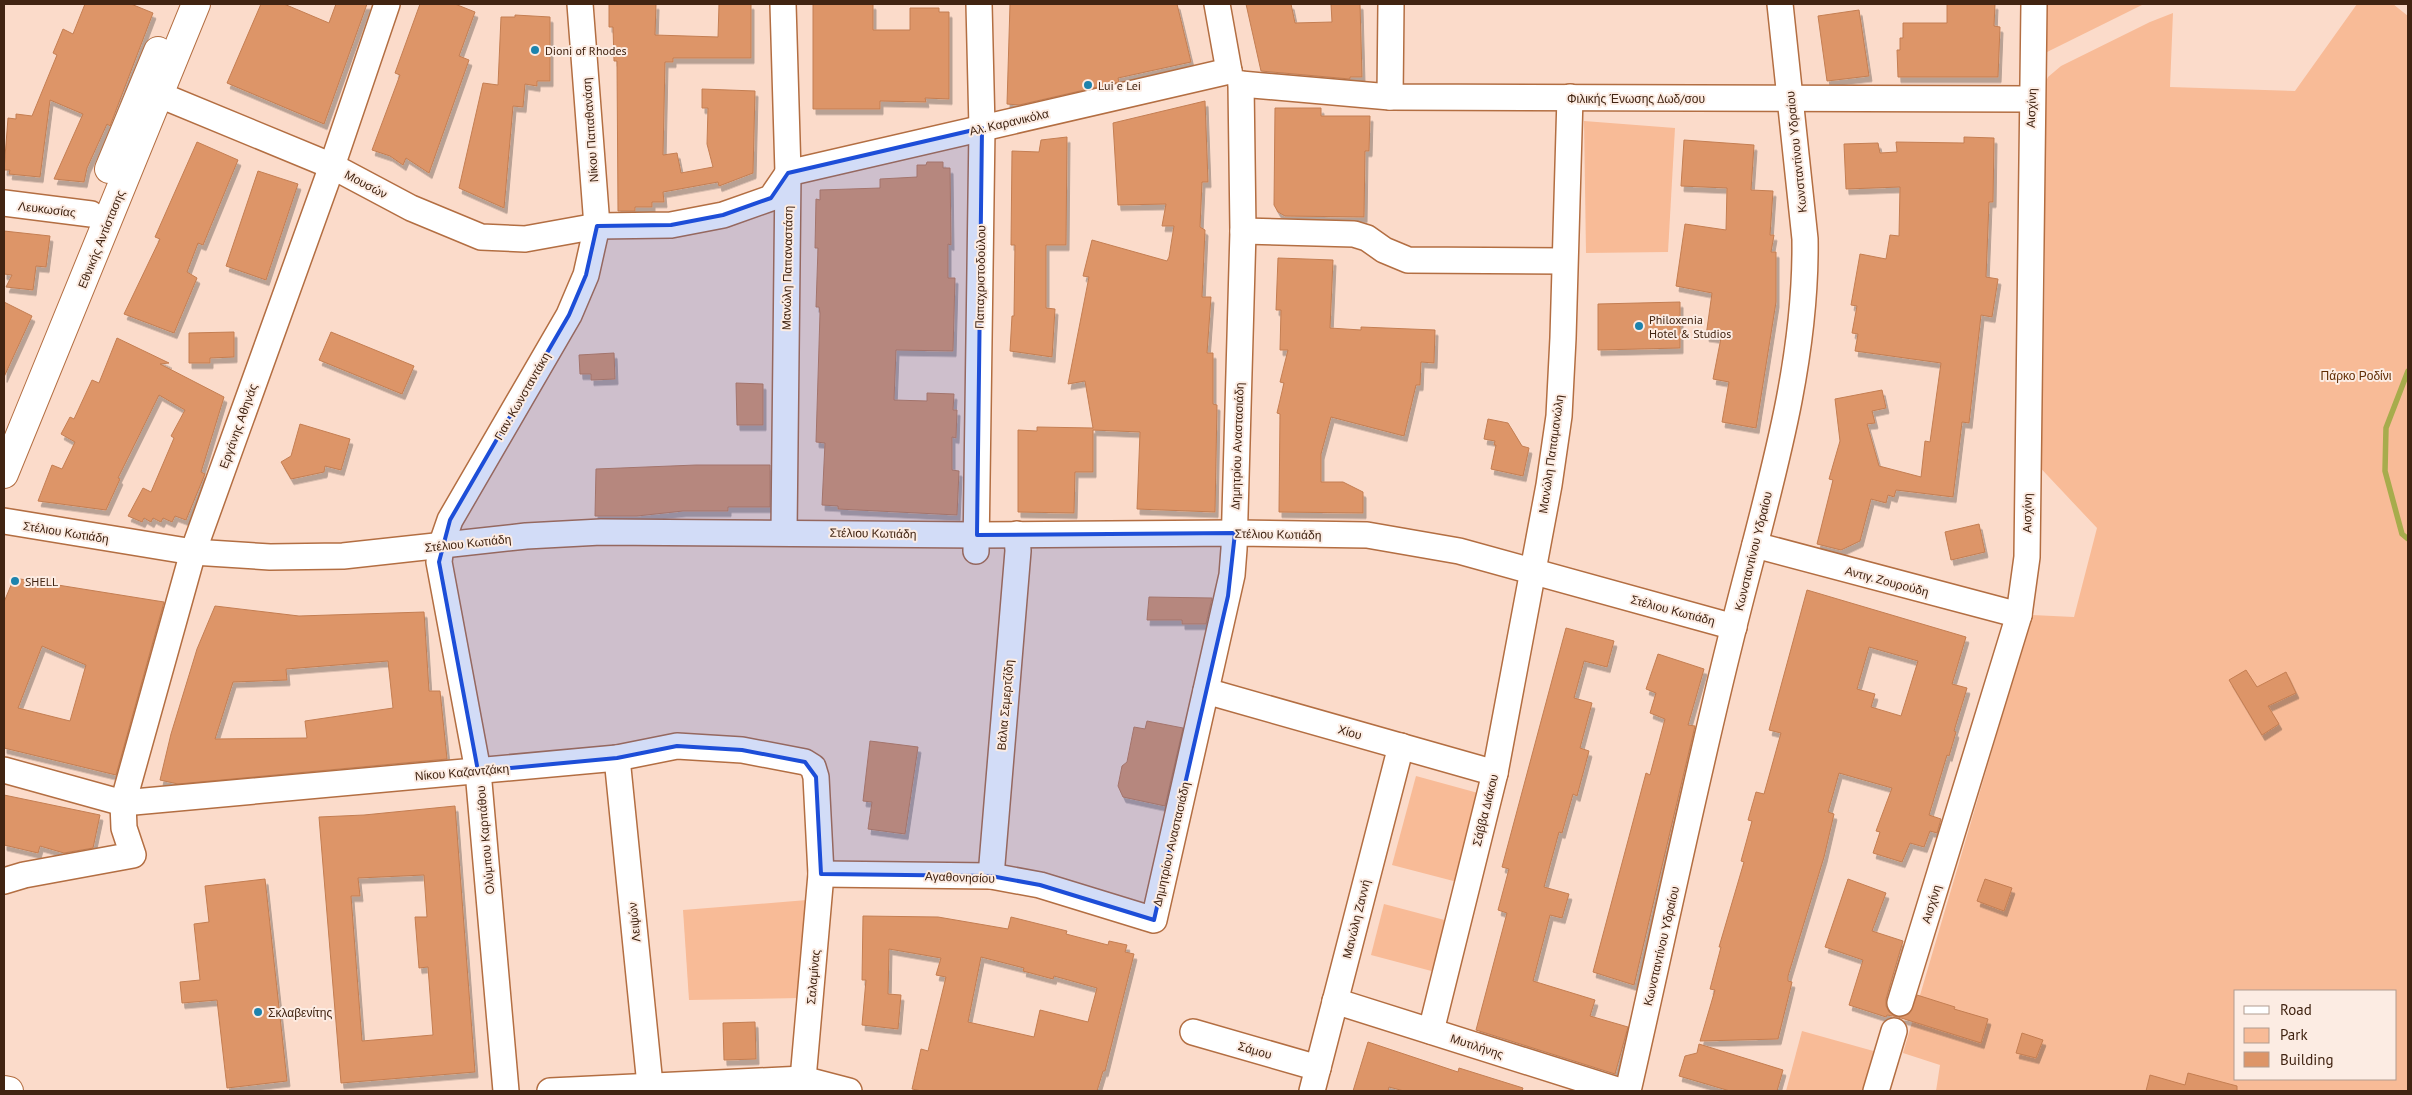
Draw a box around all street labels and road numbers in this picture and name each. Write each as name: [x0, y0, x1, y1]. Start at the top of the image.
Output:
street label: Νίκου Παπαθανάση: [579, 77, 601, 183]
street label: Αισχίνη: [2023, 88, 2039, 128]
street label: Κωνσταντίνου Υδραίου: [1782, 90, 1810, 214]
street label: Φιλικής Ένωσης Δωδ/σου: [1567, 91, 1705, 106]
street label: Αλ. Καρανικόλα: [968, 106, 1050, 138]
street label: Μουσών: [342, 167, 390, 201]
street label: Εθνικής Αντίστασης: [74, 187, 128, 290]
street label: Λευκωσίας: [17, 198, 77, 220]
street label: Μανώλη Παπαναστάση: [778, 206, 796, 330]
street label: Παπαχριστοδούλου: [972, 225, 988, 329]
street label: Γιαν. Κωνσταντάκη: [491, 349, 553, 443]
street label: Εργάνης Αθηνάς: [216, 381, 260, 471]
street label: Δημητρίου Αναστασιάδη: [1227, 382, 1247, 510]
street label: Μανώλη Παπαμανώλη: [1535, 394, 1567, 514]
street label: Κωνσταντίνου Υδραίου: [1731, 490, 1775, 612]
street label: Αισχίνη: [2019, 493, 2035, 533]
street label: Στέλιου Κωτιάδη: [22, 518, 110, 546]
street label: Στέλιου Κωτιάδη: [829, 525, 917, 541]
street label: Στέλιου Κωτιάδη: [1234, 526, 1322, 542]
street label: Στέλιου Κωτιάδη: [424, 531, 512, 555]
street label: Αντιγ. Ζουρούδη: [1844, 563, 1930, 599]
street label: Στέλιου Κωτιάδη: [1629, 592, 1717, 628]
street label: Βάλια Σεμερτζίδη: [994, 659, 1016, 751]
street label: Χίου: [1336, 721, 1364, 743]
street label: Νίκου Καζαντζάκη: [414, 760, 510, 784]
street label: Σάββα Διάκου: [1469, 772, 1501, 848]
street label: Δημητρίου Αναστασιάδη: [1149, 780, 1193, 908]
street label: Ολύμπου Καρπάθου: [473, 785, 497, 895]
street label: Αγαθονησίου: [925, 868, 995, 886]
street label: Μανώλη Ζαννή: [1339, 878, 1373, 960]
street label: Αισχίνη: [1918, 883, 1944, 925]
street label: Κωνσταντίνου Υδραίου: [1640, 885, 1682, 1007]
street label: Λειψών: [624, 901, 644, 943]
street label: Σαλαμίνας: [803, 949, 823, 1005]
street label: Μυτιλήνης: [1448, 1030, 1506, 1062]
street label: Σάμου: [1236, 1038, 1274, 1062]

